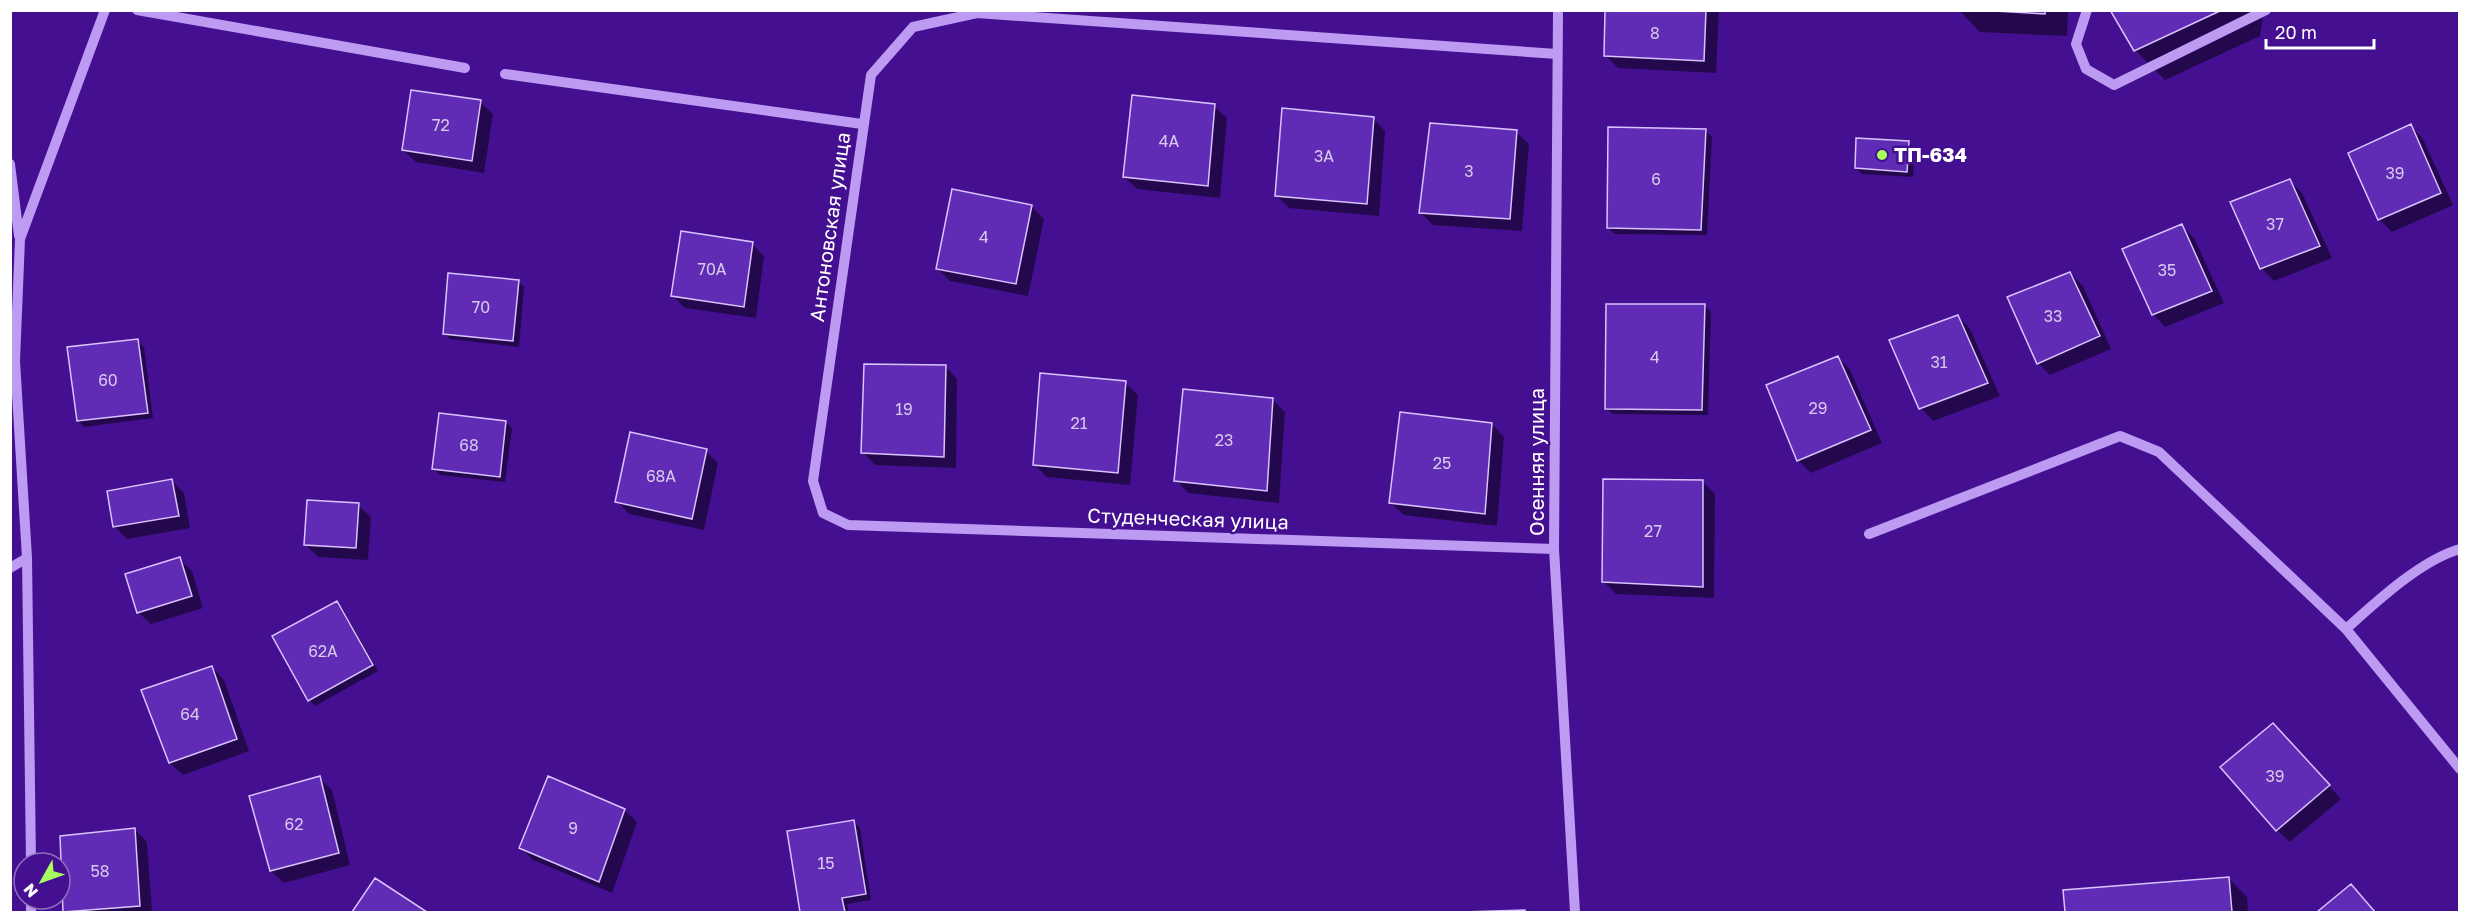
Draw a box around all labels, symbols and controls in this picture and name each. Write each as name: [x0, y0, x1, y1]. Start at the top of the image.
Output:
scale bar: [2266, 12, 2374, 50]
text: 20 m: [2275, 21, 2317, 43]
house number: 8: [1650, 23, 1660, 43]
house number: 72: [432, 115, 450, 135]
street label: Антоновская улица: [804, 131, 854, 323]
house number: 4А: [1159, 131, 1180, 151]
place label: ТП-634: [1894, 142, 1967, 166]
house number: 3А: [1314, 146, 1334, 166]
marker: ТП-634: [1875, 148, 1889, 162]
house number: 3: [1464, 161, 1474, 181]
house number: 39: [2385, 163, 2405, 183]
house number: 6: [1651, 169, 1661, 189]
house number: 37: [2266, 214, 2284, 234]
house number: 4: [979, 227, 989, 247]
house number: 70А: [697, 259, 727, 279]
house number: 35: [2158, 260, 2176, 280]
house number: 70: [472, 297, 490, 317]
house number: 33: [2044, 306, 2062, 326]
house number: 4: [1650, 347, 1660, 367]
house number: 31: [1930, 352, 1948, 372]
house number: 60: [98, 370, 118, 390]
street label: Осенняя улица: [1524, 388, 1548, 536]
house number: 29: [1809, 398, 1827, 418]
house number: 19: [895, 399, 913, 419]
house number: 21: [1070, 413, 1088, 433]
house number: 23: [1215, 430, 1233, 450]
house number: 68: [459, 435, 479, 455]
house number: 25: [1433, 453, 1451, 473]
house number: 68А: [646, 466, 676, 486]
street label: Студенческая улица: [1087, 502, 1289, 534]
house number: 27: [1644, 521, 1662, 541]
house number: 62А: [308, 641, 338, 661]
house number: 64: [180, 704, 200, 724]
house number: 39: [2265, 766, 2285, 786]
house number: 62: [285, 814, 303, 834]
house number: 9: [568, 818, 578, 838]
north arrow: [12, 851, 72, 911]
house number: 15: [817, 853, 835, 873]
house number: 58: [90, 861, 110, 881]
text: N: [19, 880, 42, 902]

